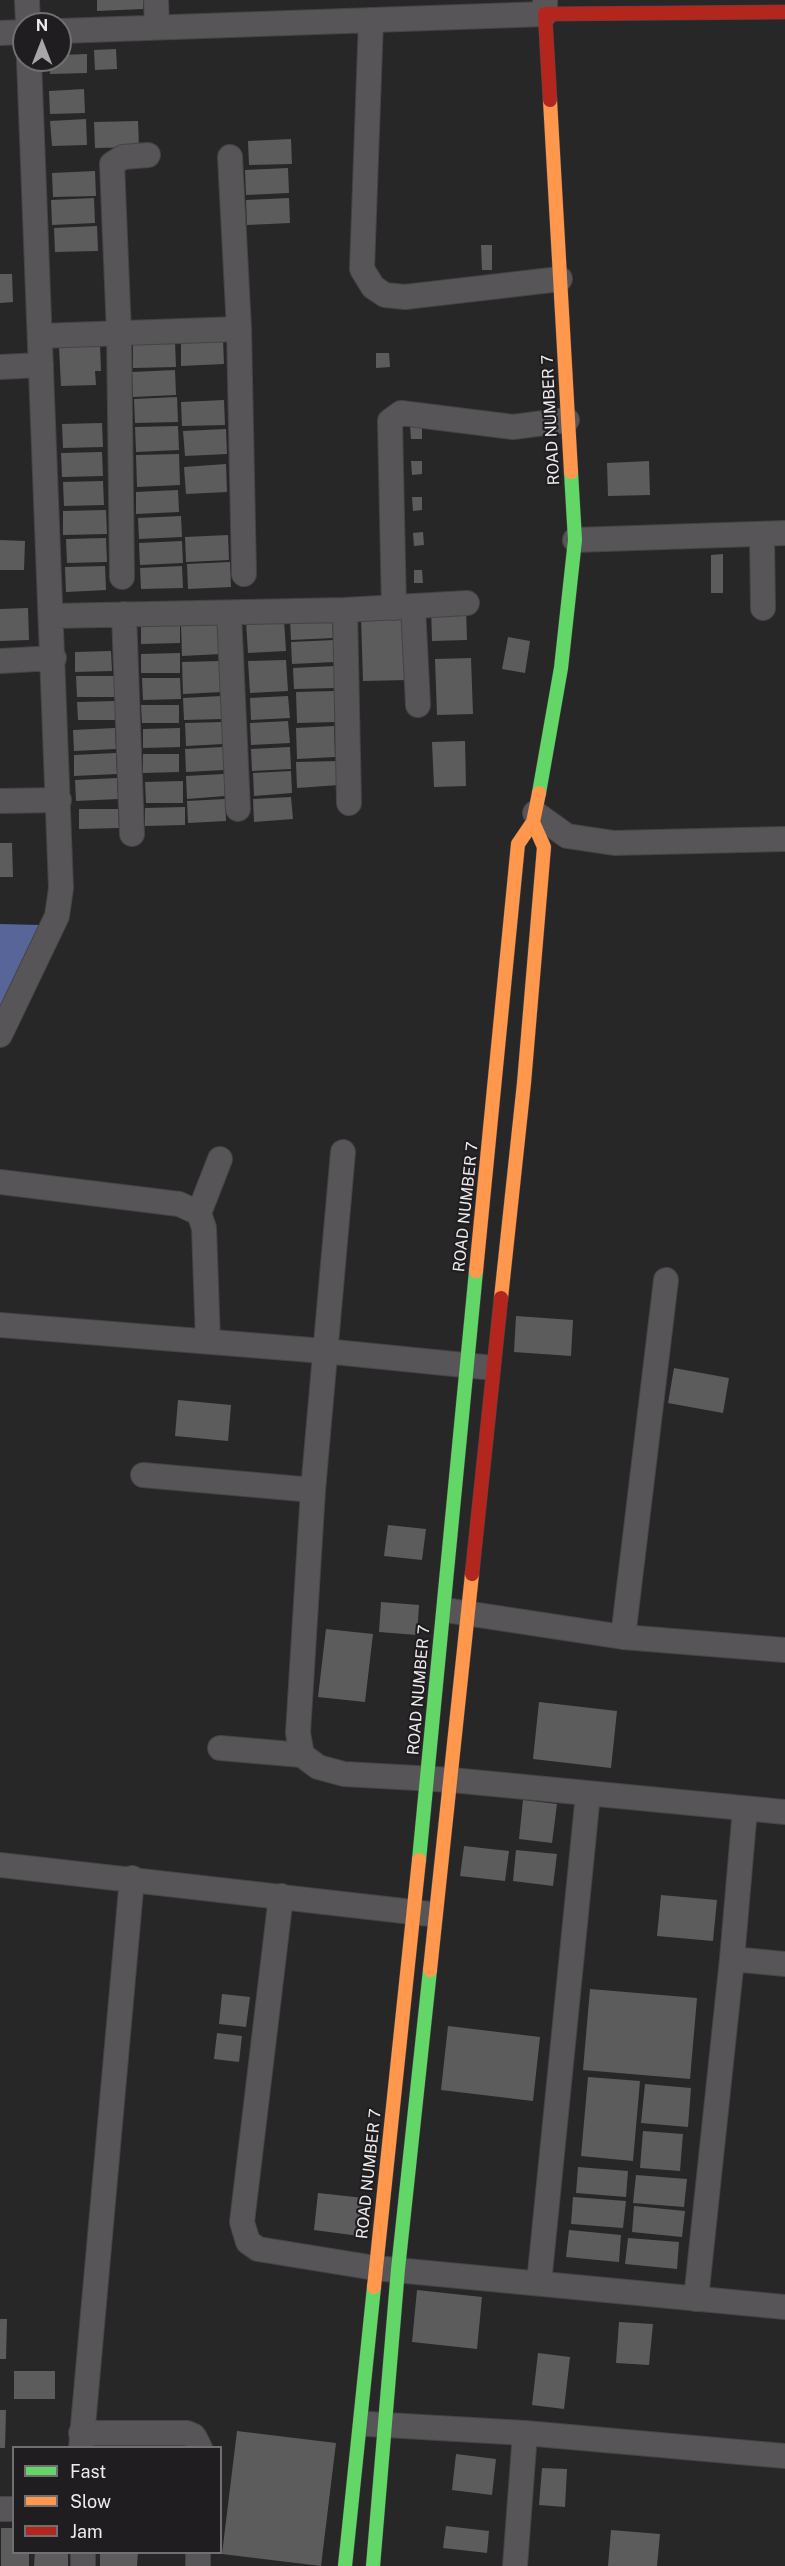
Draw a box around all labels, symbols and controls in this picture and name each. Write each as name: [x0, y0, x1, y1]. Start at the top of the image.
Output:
north arrow: [12, 12, 72, 72]
text: N: [36, 16, 48, 35]
street label: ROAD NUMBER 7: [538, 354, 564, 486]
street label: ROAD NUMBER 7: [450, 1141, 482, 1273]
street label: ROAD NUMBER 7: [404, 1624, 434, 1756]
street label: ROAD NUMBER 7: [353, 2108, 385, 2240]
legend: [12, 2446, 222, 2554]
text: Fast: [70, 2461, 106, 2482]
text: Slow: [70, 2491, 111, 2512]
text: Jam: [70, 2521, 103, 2542]

